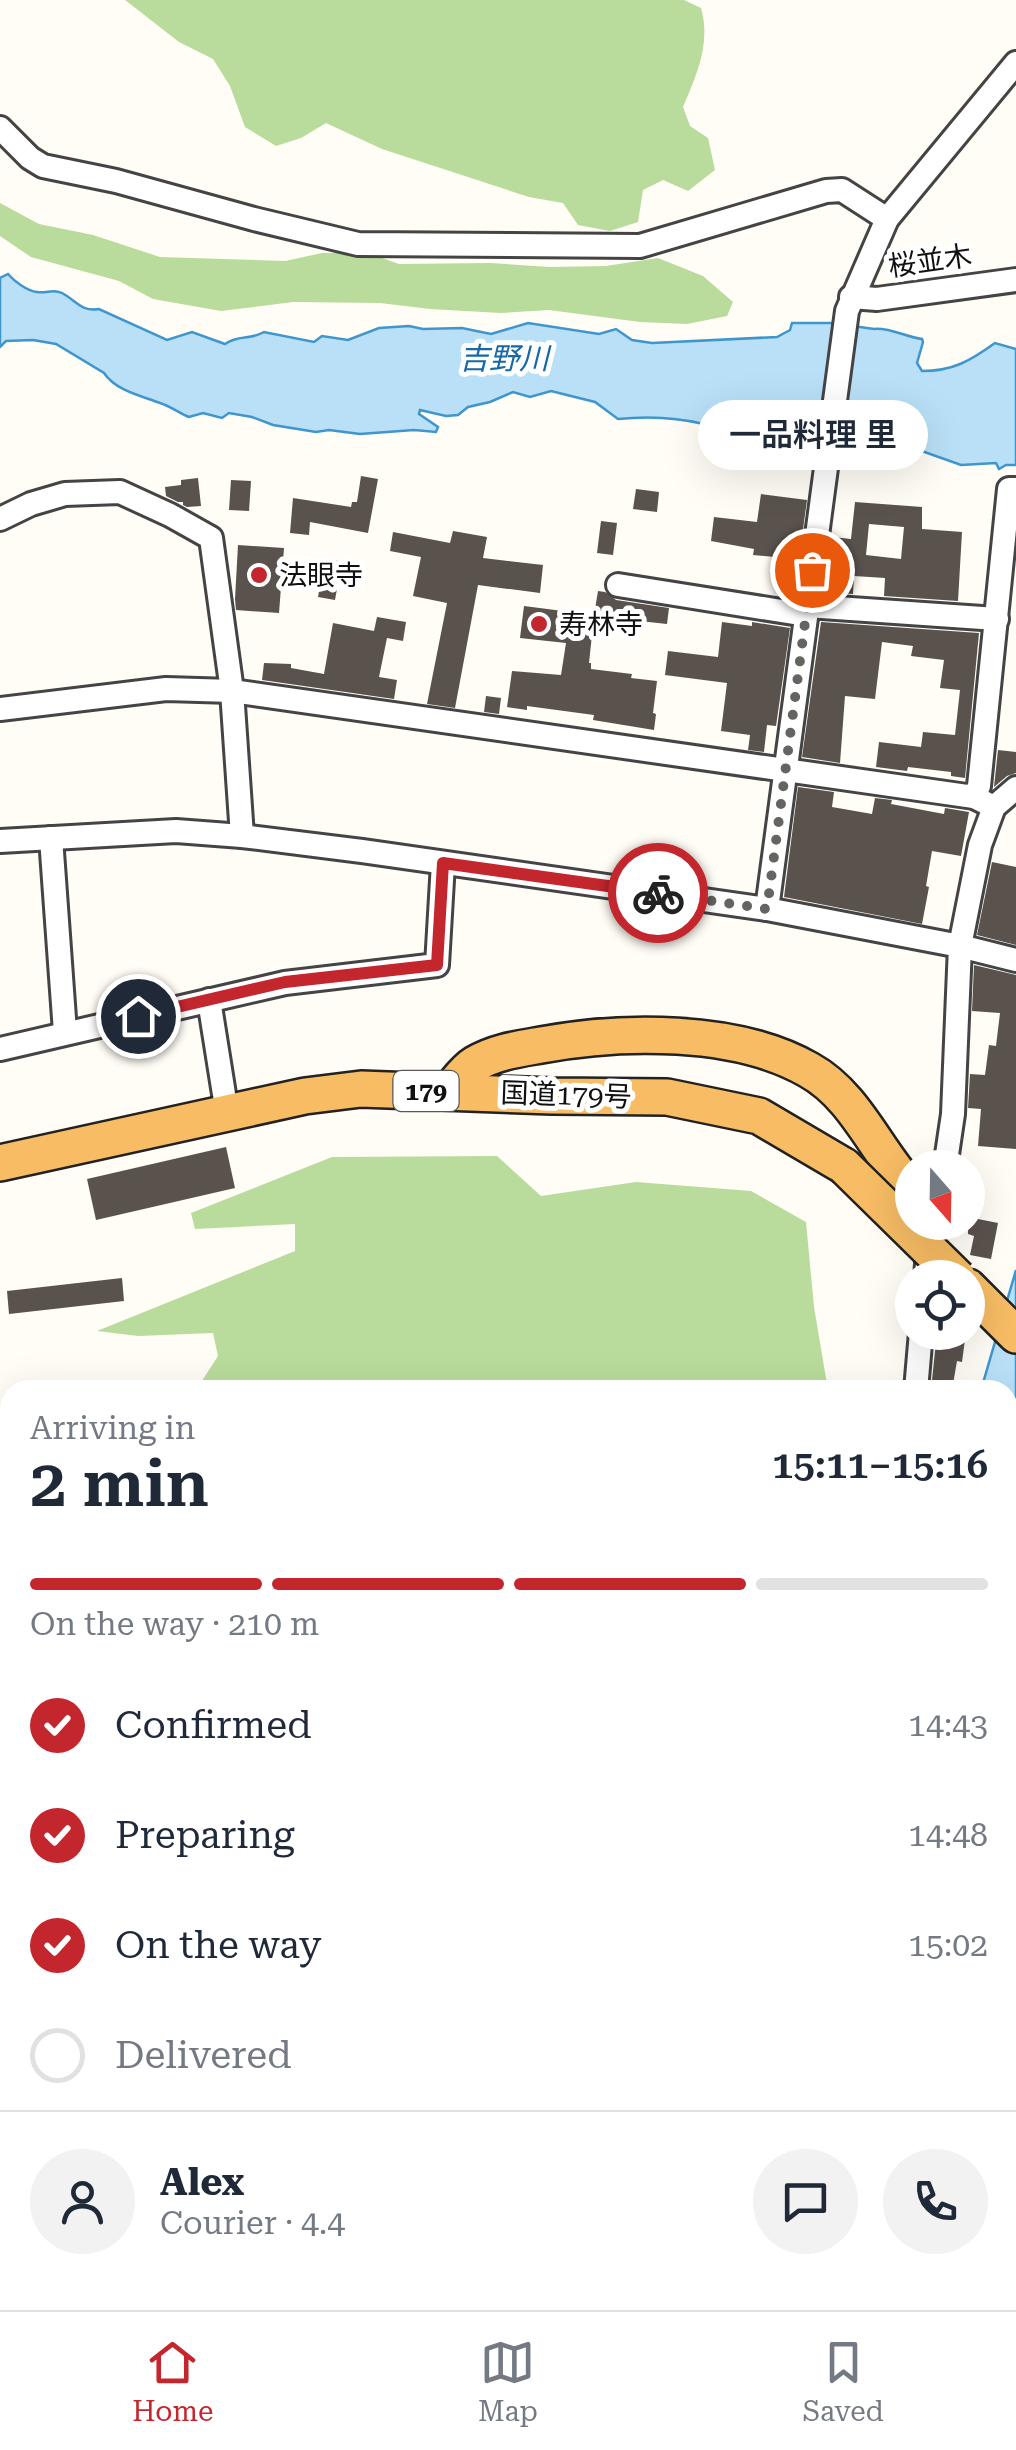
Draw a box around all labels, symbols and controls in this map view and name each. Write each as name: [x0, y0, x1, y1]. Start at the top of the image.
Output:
street label: 桜並木: [886, 239, 974, 283]
water label: 吉野川: [459, 341, 552, 376]
callout: 一品料理 里: [697, 400, 927, 470]
text: 一品料理 里: [729, 416, 897, 454]
pin: [770, 528, 855, 613]
icon: bag: [785, 543, 840, 598]
place label: 法眼寺: [279, 559, 363, 592]
marker: 法眼寺: [248, 564, 270, 586]
place label: 寿林寺: [559, 608, 643, 641]
marker: 寿林寺: [528, 613, 550, 635]
courier: [608, 843, 708, 943]
icon: bike: [631, 866, 686, 921]
pin: [96, 974, 181, 1059]
icon: home: [111, 989, 166, 1044]
road number: 179: [394, 1071, 458, 1111]
street label: 国道179号: [500, 1076, 632, 1114]
north arrow: [895, 1150, 985, 1240]
map controls: [895, 1150, 985, 1350]
button: locate: [895, 1260, 985, 1350]
text: Arriving in: [30, 1409, 195, 1447]
text: 15:11–15:16: [772, 1443, 988, 1487]
text: 2 min: [30, 1446, 209, 1522]
text: On the way · 210 m: [30, 1605, 319, 1643]
icon: check: [30, 1698, 85, 1753]
text: Confirmed: [115, 1703, 312, 1747]
text: 14:43: [908, 1706, 988, 1744]
icon: check: [30, 1808, 85, 1863]
text: Preparing: [115, 1813, 295, 1857]
text: 14:48: [908, 1816, 988, 1854]
icon: check: [30, 1918, 85, 1973]
text: On the way: [115, 1923, 321, 1967]
text: 15:02: [908, 1926, 988, 1964]
text: Delivered: [115, 2033, 292, 2077]
button: person: [30, 2149, 135, 2254]
button: chat: [753, 2149, 858, 2254]
button: phone: [883, 2149, 988, 2254]
text: Alex: [160, 2160, 244, 2204]
text: Courier · 4.4: [160, 2204, 345, 2242]
tab: Home: [132, 2335, 213, 2428]
tab: Map: [478, 2335, 538, 2428]
tab: Saved: [803, 2335, 884, 2428]

